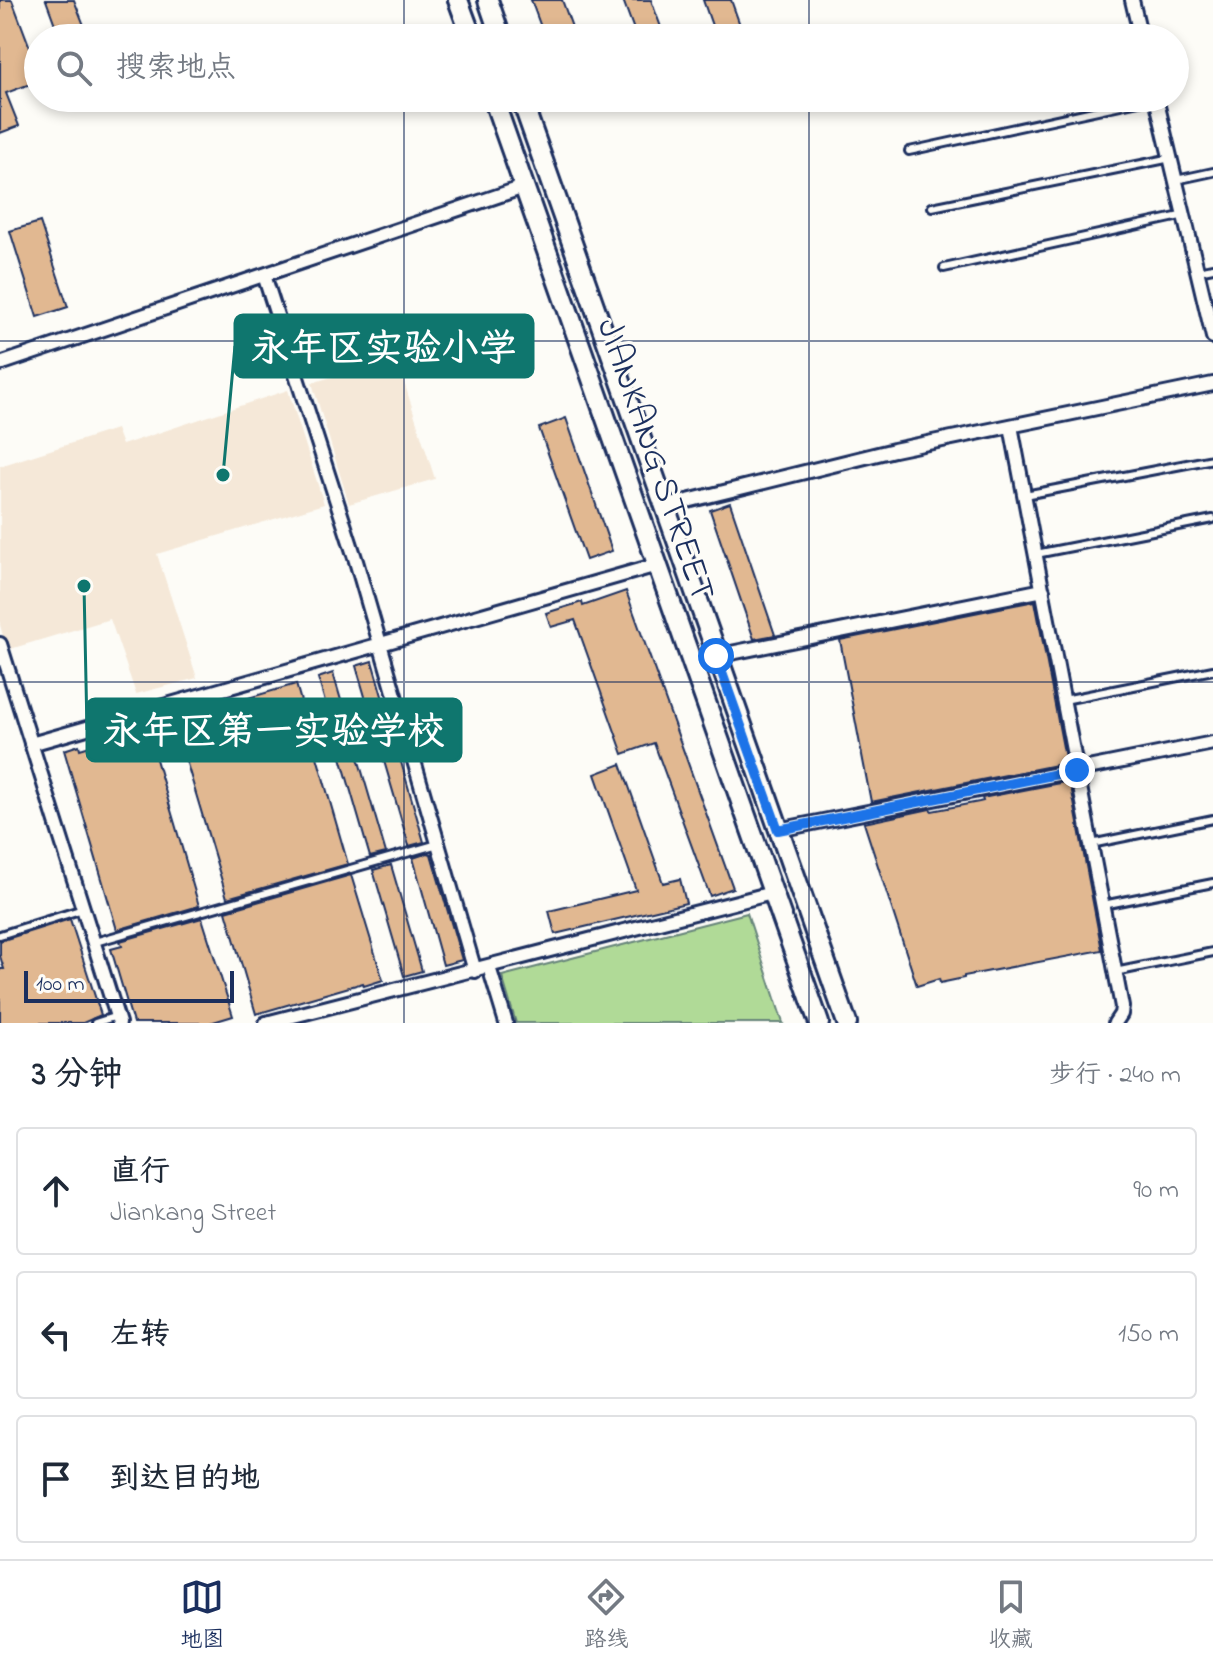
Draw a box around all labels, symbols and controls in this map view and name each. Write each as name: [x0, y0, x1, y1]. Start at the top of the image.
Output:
search box: [24, 24, 1189, 112]
icon: search: [52, 46, 96, 90]
text: 搜索地点: [116, 47, 236, 91]
street label: JIANKANG STREET: [581, 311, 727, 609]
callout: 永年区实验小学: [235, 315, 533, 377]
text: 永年区实验小学: [251, 323, 517, 379]
route start: [698, 638, 734, 674]
callout: 永年区第一实验学校: [87, 699, 461, 761]
text: 永年区第一实验学校: [103, 706, 445, 762]
route end: [1059, 752, 1095, 788]
scale bar: [24, 967, 234, 1003]
text: 100 m: [36, 969, 85, 1001]
text: 3 分钟: [32, 1051, 123, 1101]
text: 步行 · 240 m: [1049, 1057, 1181, 1095]
text: 直行: [110, 1151, 170, 1195]
icon: ahead: [34, 1169, 78, 1213]
text: 90 m: [1133, 1172, 1179, 1210]
text: Jiankang Street: [110, 1195, 276, 1233]
icon: left: [34, 1313, 78, 1357]
text: 左转: [110, 1314, 170, 1358]
text: 150 m: [1118, 1316, 1179, 1354]
icon: arrive: [34, 1457, 78, 1501]
text: 到达目的地: [110, 1458, 260, 1502]
tab: 地图: [180, 1575, 224, 1657]
tab: 路线: [584, 1575, 629, 1657]
tab: 收藏: [989, 1575, 1033, 1657]

